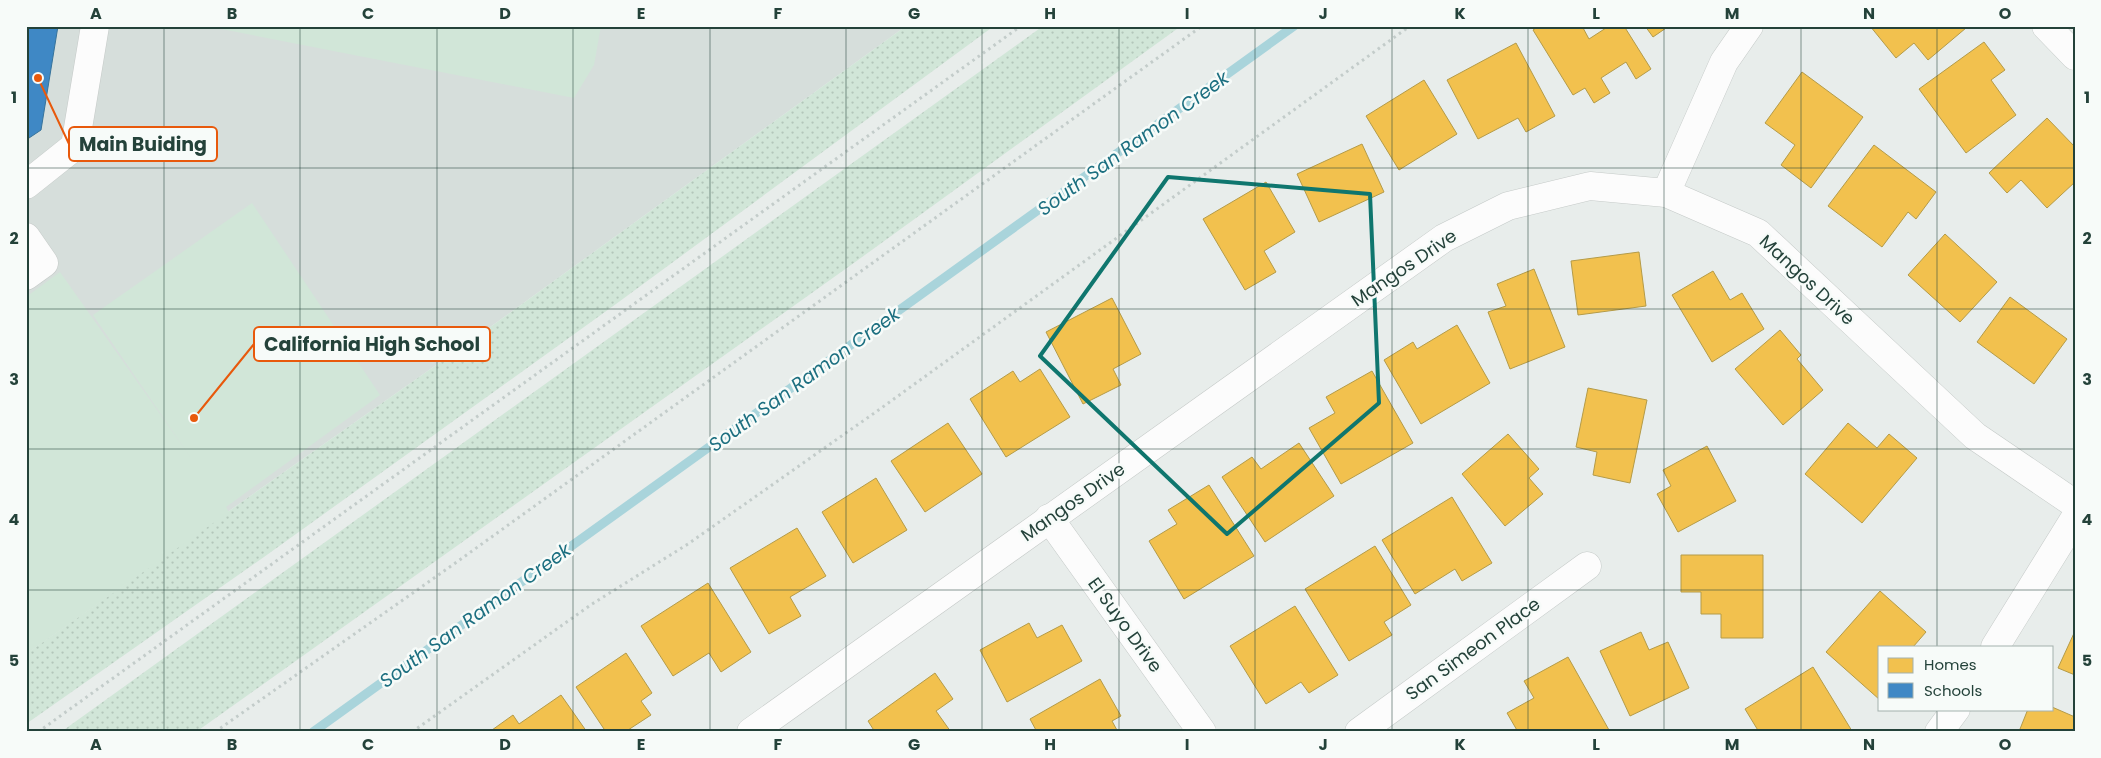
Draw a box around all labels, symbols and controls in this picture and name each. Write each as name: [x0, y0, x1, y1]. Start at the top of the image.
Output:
text: A: [90, 2, 102, 25]
text: B: [227, 2, 237, 25]
text: C: [362, 2, 374, 25]
text: D: [499, 2, 511, 25]
text: E: [637, 2, 645, 25]
text: F: [774, 2, 783, 25]
text: G: [908, 2, 920, 25]
text: H: [1044, 2, 1056, 25]
text: I: [1185, 2, 1189, 25]
text: J: [1318, 2, 1328, 25]
text: K: [1454, 2, 1466, 25]
text: L: [1592, 2, 1600, 25]
text: M: [1725, 2, 1739, 25]
text: N: [1863, 2, 1875, 25]
text: O: [1999, 2, 2012, 25]
water label: South San Ramon Creek: [1032, 64, 1236, 222]
text: 1: [11, 86, 17, 109]
text: 1: [2084, 86, 2090, 109]
callout: Main Buiding: [69, 127, 217, 161]
text: Main Buiding: [79, 131, 207, 158]
street label: Mangos Drive: [1346, 223, 1461, 312]
text: 2: [9, 227, 19, 250]
text: 2: [2082, 227, 2092, 250]
street label: Mangos Drive: [1754, 229, 1861, 330]
water label: South San Ramon Creek: [703, 300, 907, 458]
callout: California High School: [254, 327, 490, 361]
text: California High School: [264, 331, 480, 358]
text: 3: [9, 368, 19, 391]
text: 3: [2082, 368, 2092, 391]
street label: Mangos Drive: [1015, 456, 1130, 547]
text: 4: [9, 508, 20, 531]
text: 4: [2082, 508, 2093, 531]
water label: South San Ramon Creek: [374, 536, 578, 694]
street label: El Suyo Drive: [1082, 572, 1168, 677]
street label: San Simeon Place: [1400, 591, 1545, 706]
legend: [1878, 646, 2054, 710]
text: 5: [9, 649, 19, 672]
text: 5: [2082, 649, 2092, 672]
text: Homes: [1924, 654, 1977, 675]
text: Schools: [1924, 680, 1982, 701]
text: A: [90, 733, 102, 756]
text: B: [227, 733, 237, 756]
text: C: [362, 733, 374, 756]
text: D: [499, 733, 511, 756]
text: E: [637, 733, 645, 756]
text: F: [774, 733, 783, 756]
text: G: [908, 733, 920, 756]
text: H: [1044, 733, 1056, 756]
text: I: [1185, 733, 1189, 756]
text: J: [1318, 733, 1328, 756]
text: K: [1454, 733, 1466, 756]
text: L: [1592, 733, 1600, 756]
text: M: [1725, 733, 1739, 756]
text: N: [1863, 733, 1875, 756]
text: O: [1999, 733, 2012, 756]

